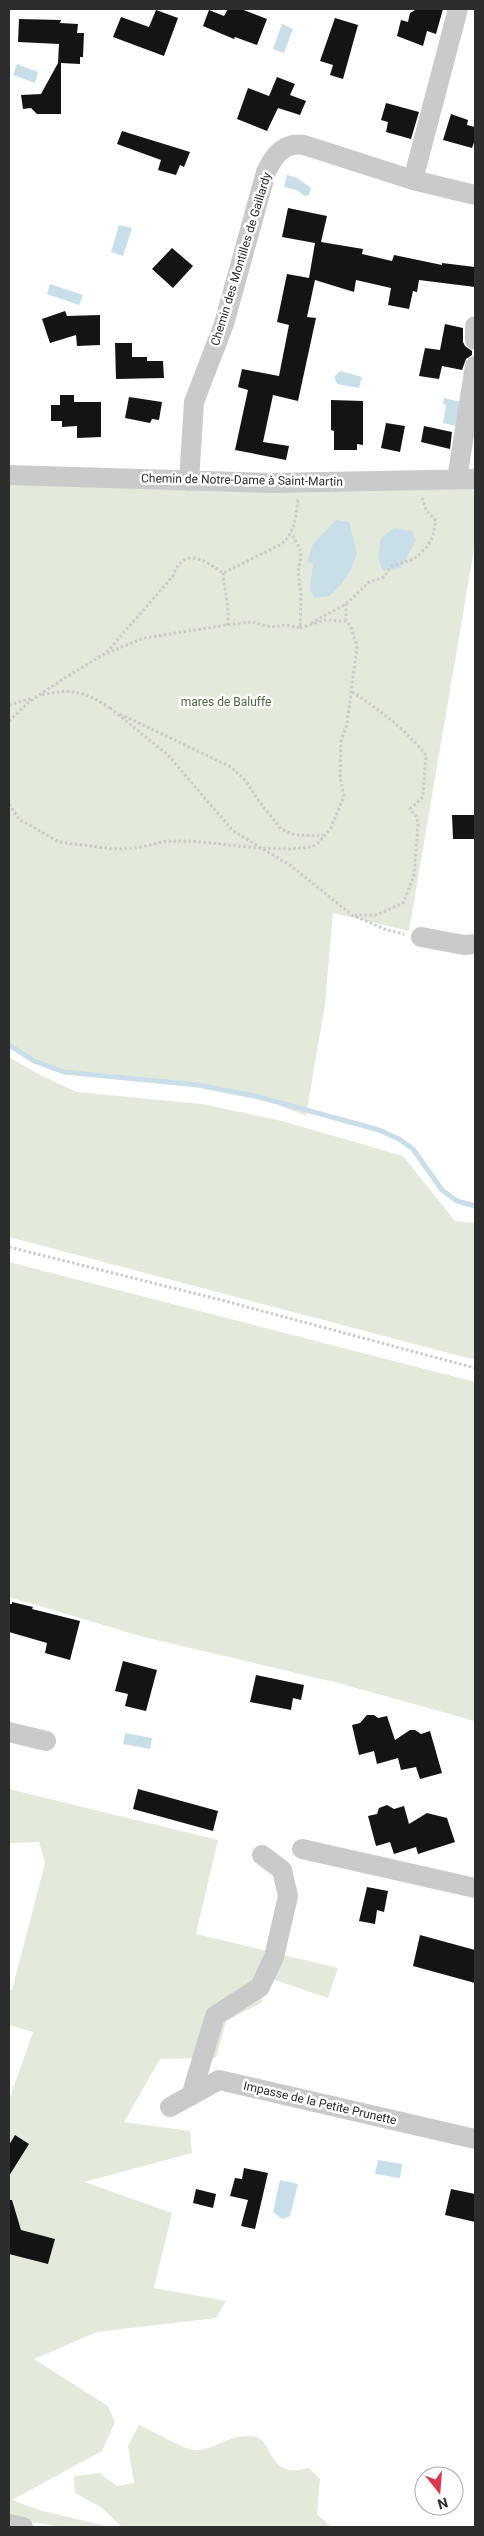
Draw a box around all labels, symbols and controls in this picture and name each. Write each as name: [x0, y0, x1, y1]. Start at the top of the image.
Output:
street label: Chemin des Montilles de Gaillardy: [208, 170, 274, 347]
street label: Chemin de Notre-Dame à Saint-Martin: [141, 471, 343, 489]
park label: mares de Baluffe: [181, 695, 271, 709]
street label: Impasse de la Petite Prunette: [242, 2079, 398, 2127]
north arrow: [414, 2466, 464, 2516]
text: N: [436, 2494, 450, 2513]

